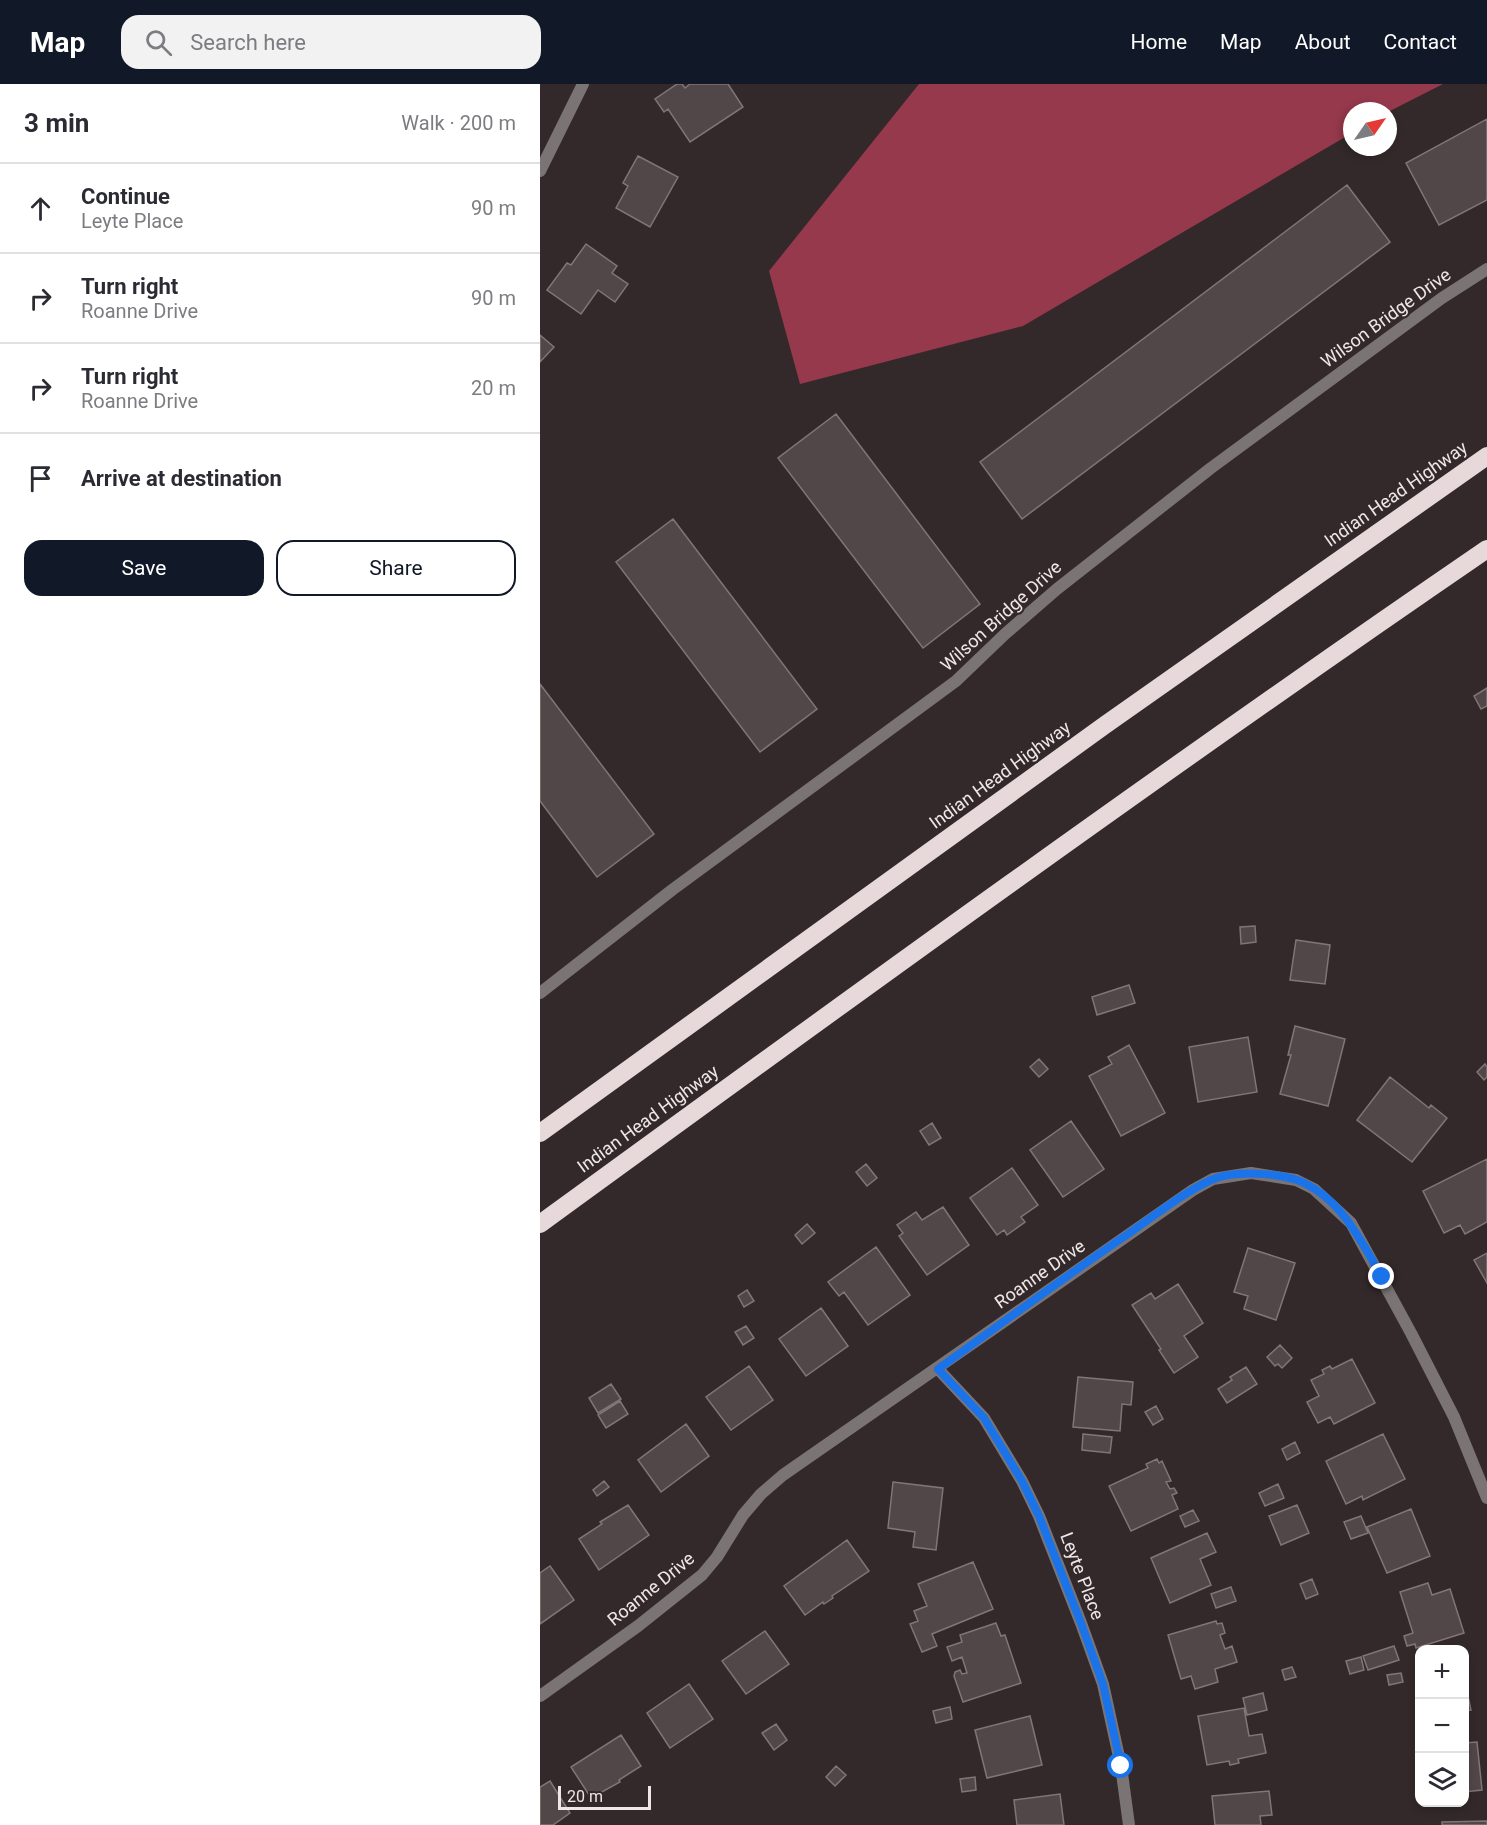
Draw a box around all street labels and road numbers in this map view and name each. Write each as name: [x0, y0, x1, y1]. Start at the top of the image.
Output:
street label: Wilson Bridge Drive: [1317, 264, 1455, 372]
street label: Indian Head Highway: [1320, 436, 1471, 551]
street label: Wilson Bridge Drive: [936, 556, 1065, 675]
street label: Indian Head Highway: [925, 716, 1075, 833]
street label: Indian Head Highway: [573, 1060, 723, 1177]
street label: Roanne Drive: [990, 1235, 1089, 1312]
street label: Leyte Place: [1056, 1529, 1109, 1623]
street label: Roanne Drive: [603, 1547, 698, 1630]

